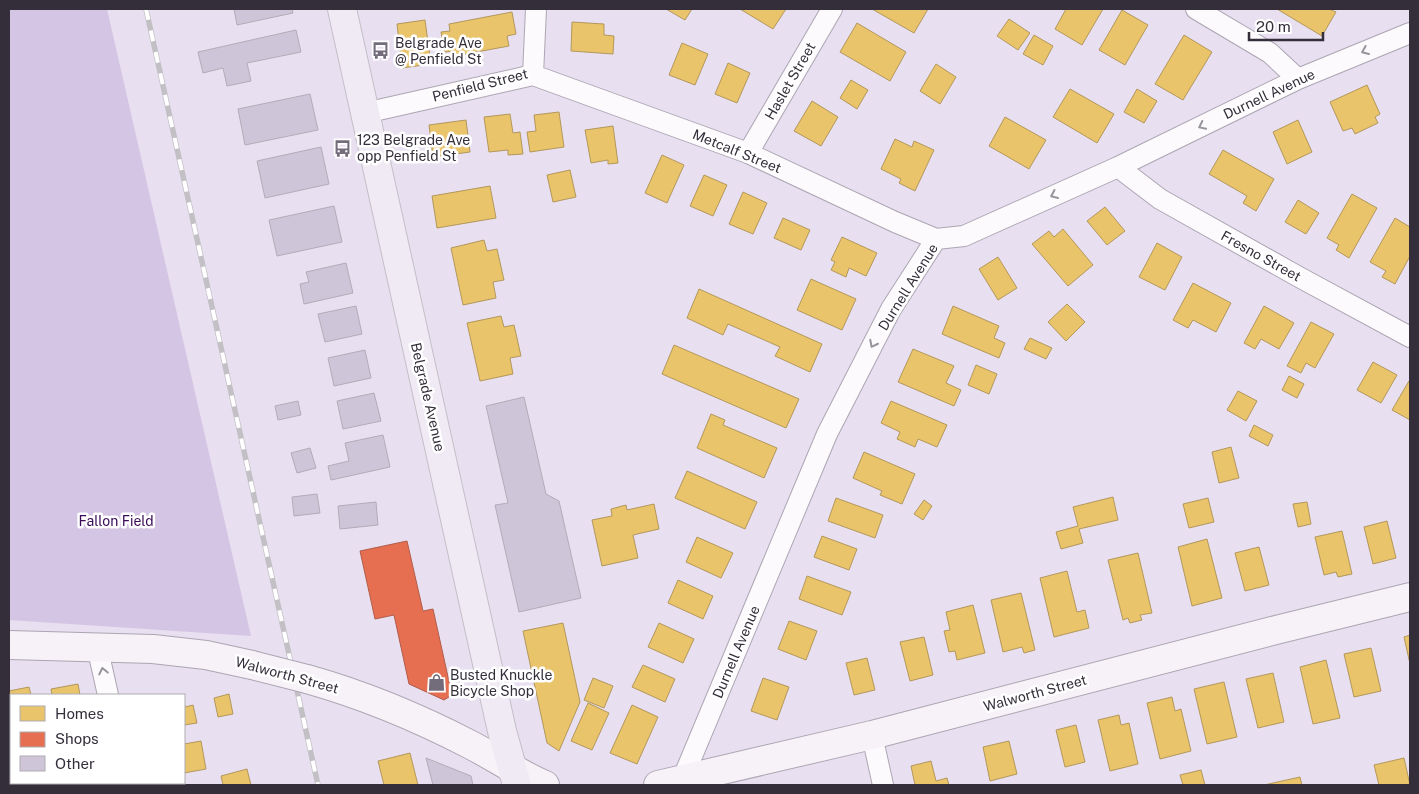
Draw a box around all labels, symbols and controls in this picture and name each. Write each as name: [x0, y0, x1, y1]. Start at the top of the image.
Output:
scale bar: [1249, 10, 1323, 42]
text: 20 m: [1256, 18, 1291, 35]
place label: Belgrade Ave @ Penfield St: [395, 35, 482, 67]
street label: Haslet Street: [761, 39, 819, 123]
bus stop icon: Belgrade Ave @ Penfield St: [371, 41, 391, 61]
one-way arrow: [1361, 45, 1370, 56]
street label: Penfield Street: [431, 65, 529, 105]
street label: Durnell Avenue: [1221, 66, 1317, 122]
one-way arrow: [1198, 120, 1207, 130]
street label: Metcalf Street: [690, 126, 784, 176]
place label: 123 Belgrade Ave opp Penfield St: [357, 132, 470, 164]
bus stop icon: 123 Belgrade Ave opp Penfield St: [333, 138, 353, 158]
one-way arrow: [1050, 189, 1059, 199]
street label: Fresno Street: [1218, 227, 1304, 285]
street label: Durnell Avenue: [875, 241, 941, 333]
one-way arrow: [869, 339, 879, 348]
street label: Belgrade Avenue: [408, 341, 448, 453]
park label: Fallon Field: [78, 513, 154, 529]
street label: Durnell Avenue: [709, 603, 763, 701]
street label: Walworth Street: [234, 654, 340, 696]
one-way arrow: [98, 666, 109, 675]
place label: Busted Knuckle Bicycle Shop: [450, 667, 552, 699]
street label: Walworth Street: [982, 672, 1088, 714]
shop icon: Busted Knuckle Bicycle Shop: [426, 673, 446, 693]
legend: [10, 694, 185, 784]
text: Homes: [55, 705, 104, 722]
text: Shops: [55, 730, 99, 747]
text: Other: [55, 755, 95, 772]

